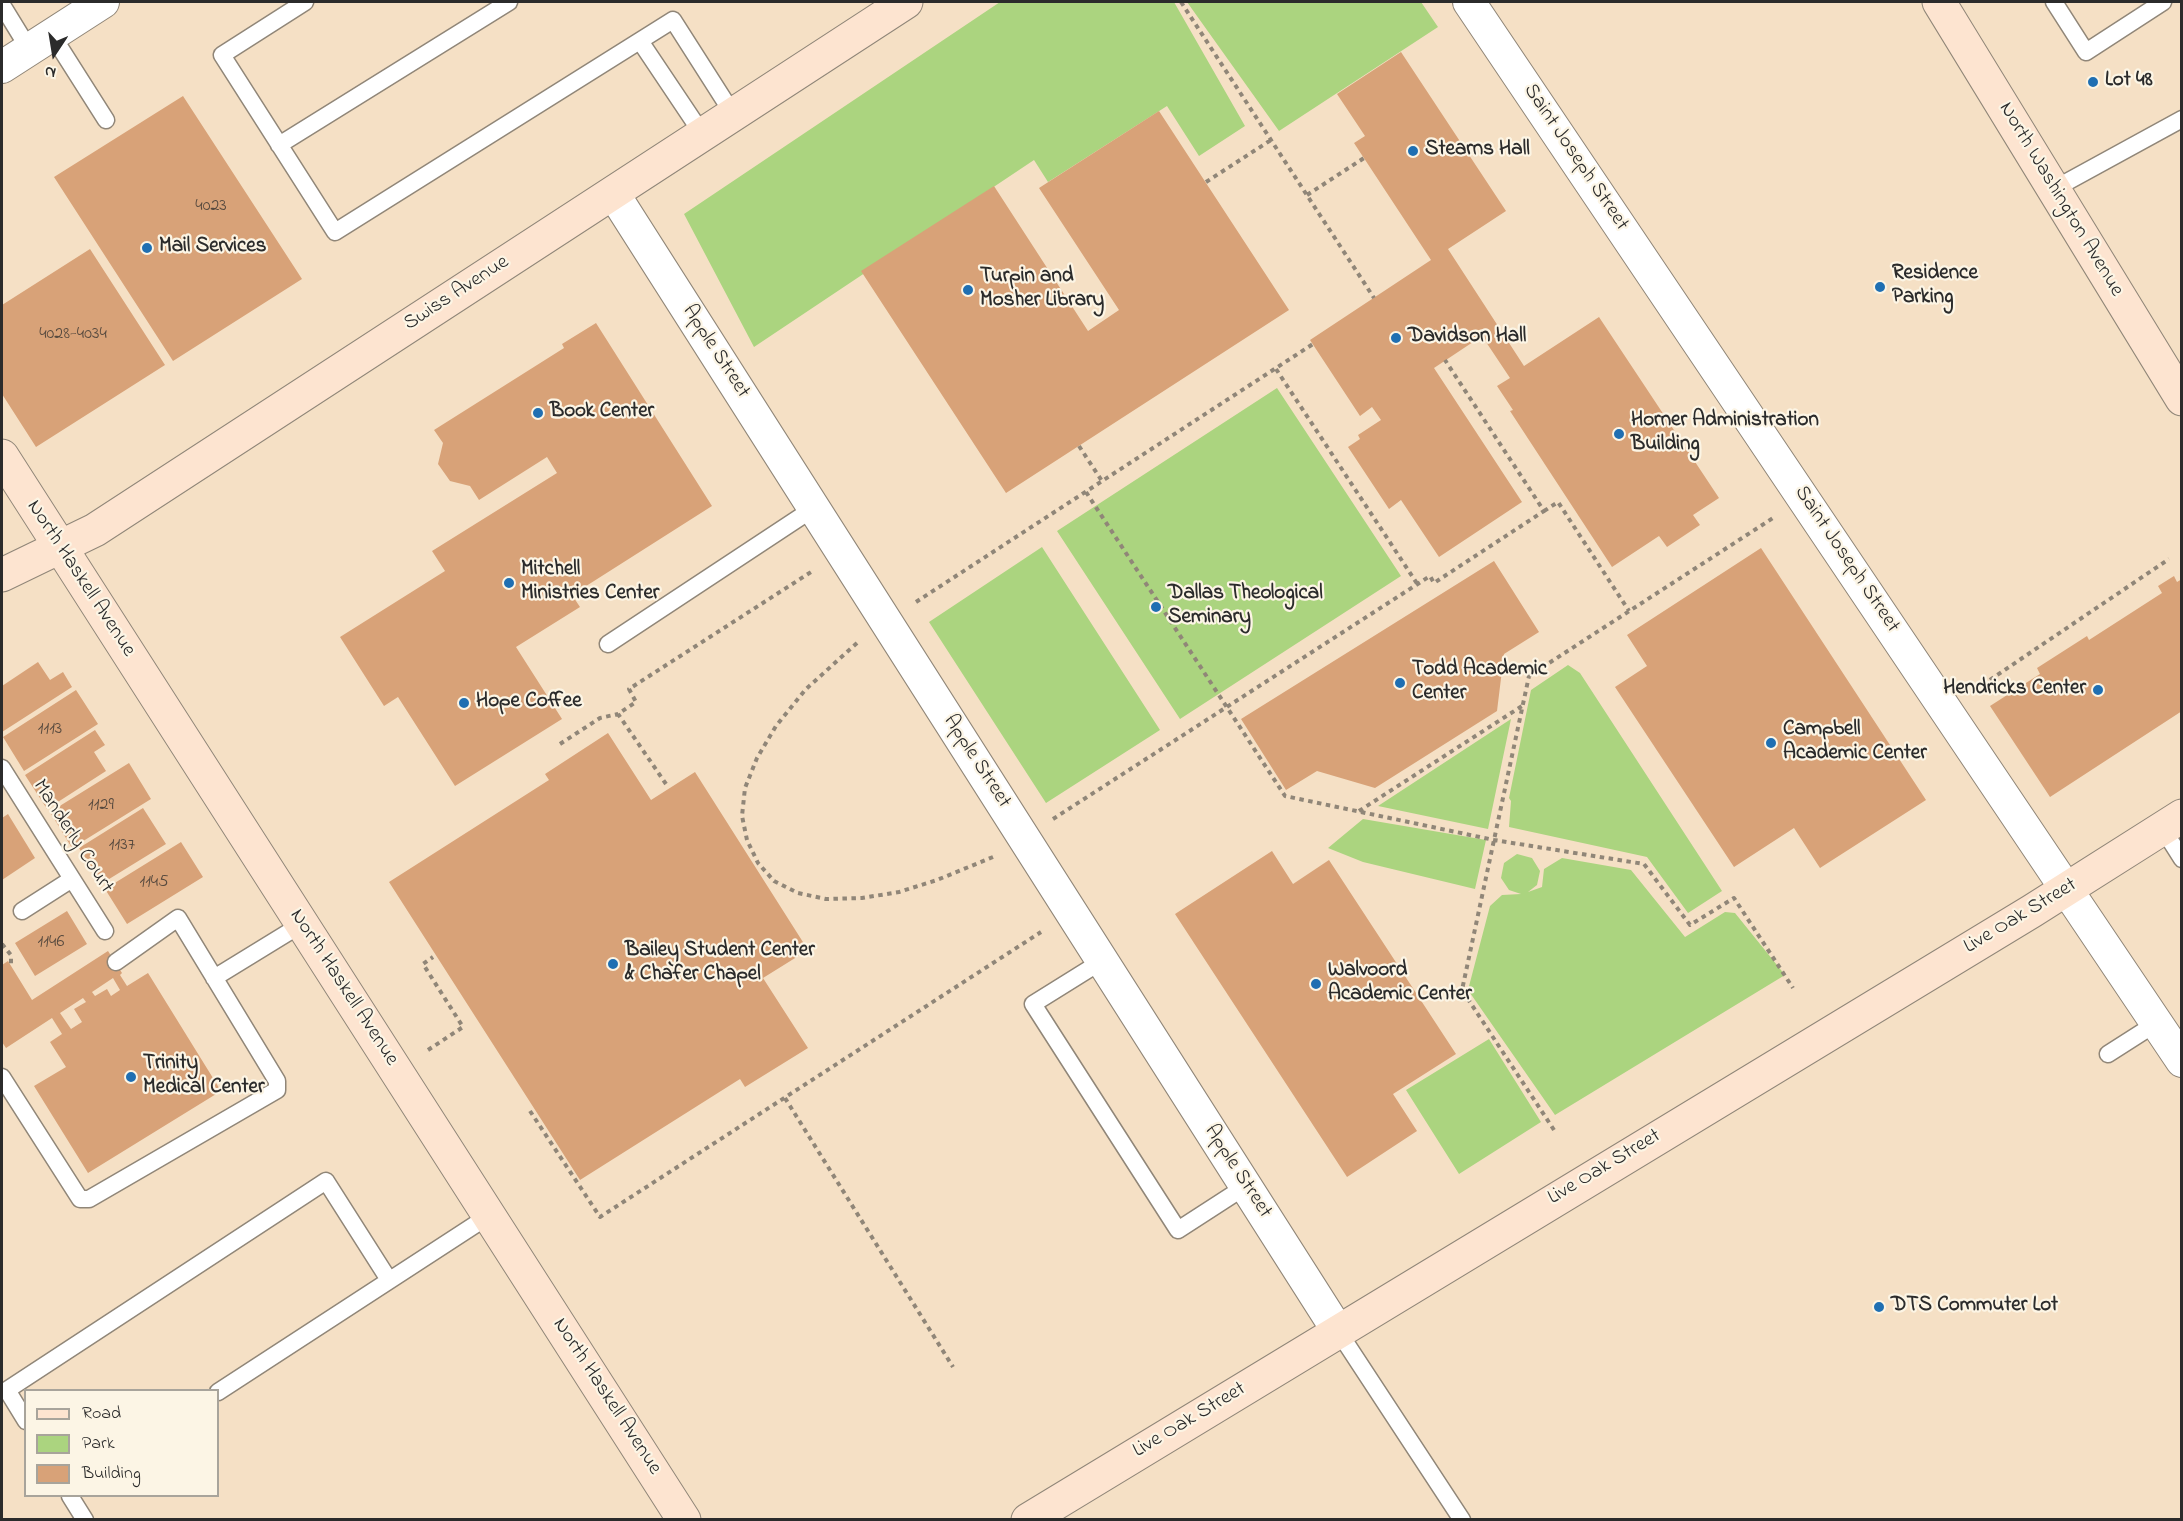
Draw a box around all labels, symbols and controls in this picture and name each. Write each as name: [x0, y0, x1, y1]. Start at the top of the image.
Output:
north arrow: [24, 24, 84, 84]
text: N: [42, 59, 58, 84]
place label: Lot 48: [2105, 69, 2153, 95]
marker: Lot 48: [2086, 75, 2100, 89]
street label: Saint Joseph Street: [1517, 80, 1633, 236]
street label: North Washington Avenue: [1992, 98, 2128, 302]
place label: Stearns Hall: [1425, 138, 1530, 164]
marker: Stearns Hall: [1406, 144, 1420, 158]
house number: 4023: [195, 196, 227, 218]
place label: Mail Services: [159, 235, 266, 261]
marker: Mail Services: [140, 241, 154, 255]
street label: Swiss Avenue: [400, 251, 514, 337]
place label: Residence Parking: [1892, 262, 1978, 312]
place label: Turpin and Mosher Library: [980, 265, 1104, 315]
marker: Residence Parking: [1873, 280, 1887, 294]
marker: Turpin and Mosher Library: [961, 283, 975, 297]
street label: Apple Street: [675, 301, 755, 403]
house number: 4028-4034: [39, 324, 107, 346]
place label: Davidson Hall: [1408, 325, 1526, 351]
marker: Davidson Hall: [1389, 331, 1403, 345]
place label: Book Center: [550, 400, 654, 426]
marker: Book Center: [531, 406, 545, 420]
place label: Horner Administration Building: [1631, 409, 1819, 459]
marker: Horner Administration Building: [1612, 427, 1626, 441]
street label: Saint Joseph Street: [1788, 482, 1904, 638]
street label: North Haskell Avenue: [20, 496, 140, 662]
place label: Mitchell Ministries Center: [521, 558, 659, 608]
marker: Mitchell Ministries Center: [502, 576, 516, 590]
place label: Dallas Theological Seminary: [1168, 582, 1323, 632]
marker: Dallas Theological Seminary: [1149, 600, 1163, 614]
place label: Todd Academic Center: [1412, 658, 1547, 708]
marker: Todd Academic Center: [1393, 676, 1407, 690]
place label: Hendricks Center: [1943, 677, 2086, 703]
marker: Hendricks Center: [2091, 683, 2105, 697]
place label: Hope Coffee: [476, 690, 582, 716]
marker: Hope Coffee: [457, 696, 471, 710]
street label: Apple Street: [936, 711, 1016, 813]
place label: Campbell Academic Center: [1783, 718, 1927, 768]
house number: 1113: [38, 719, 62, 741]
marker: Campbell Academic Center: [1764, 736, 1778, 750]
street label: Manderly Court: [26, 775, 118, 899]
house number: 1129: [88, 795, 114, 817]
house number: 1137: [109, 835, 135, 857]
house number: 1145: [139, 872, 169, 894]
street label: Live Oak Street: [1960, 873, 2082, 961]
street label: North Haskell Avenue: [283, 905, 403, 1071]
house number: 1146: [38, 932, 64, 954]
place label: Bailey Student Center & Chafer Chapel: [625, 939, 815, 989]
marker: Bailey Student Center & Chafer Chapel: [606, 957, 620, 971]
place label: Walvoord Academic Center: [1328, 959, 1472, 1009]
marker: Walvoord Academic Center: [1309, 977, 1323, 991]
place label: Trinity Medical Center: [143, 1052, 264, 1102]
marker: Trinity Medical Center: [124, 1070, 138, 1084]
street label: Apple Street: [1197, 1121, 1277, 1223]
street label: Live Oak Street: [1544, 1124, 1666, 1212]
place label: DTS Commuter Lot: [1891, 1294, 2058, 1320]
marker: DTS Commuter Lot: [1872, 1300, 1886, 1314]
street label: North Haskell Avenue: [546, 1314, 666, 1480]
street label: Live Oak Street: [1129, 1377, 1251, 1465]
legend: [24, 1389, 219, 1497]
text: Road: [82, 1401, 121, 1427]
text: Park: [82, 1431, 115, 1457]
text: Building: [82, 1461, 141, 1487]

